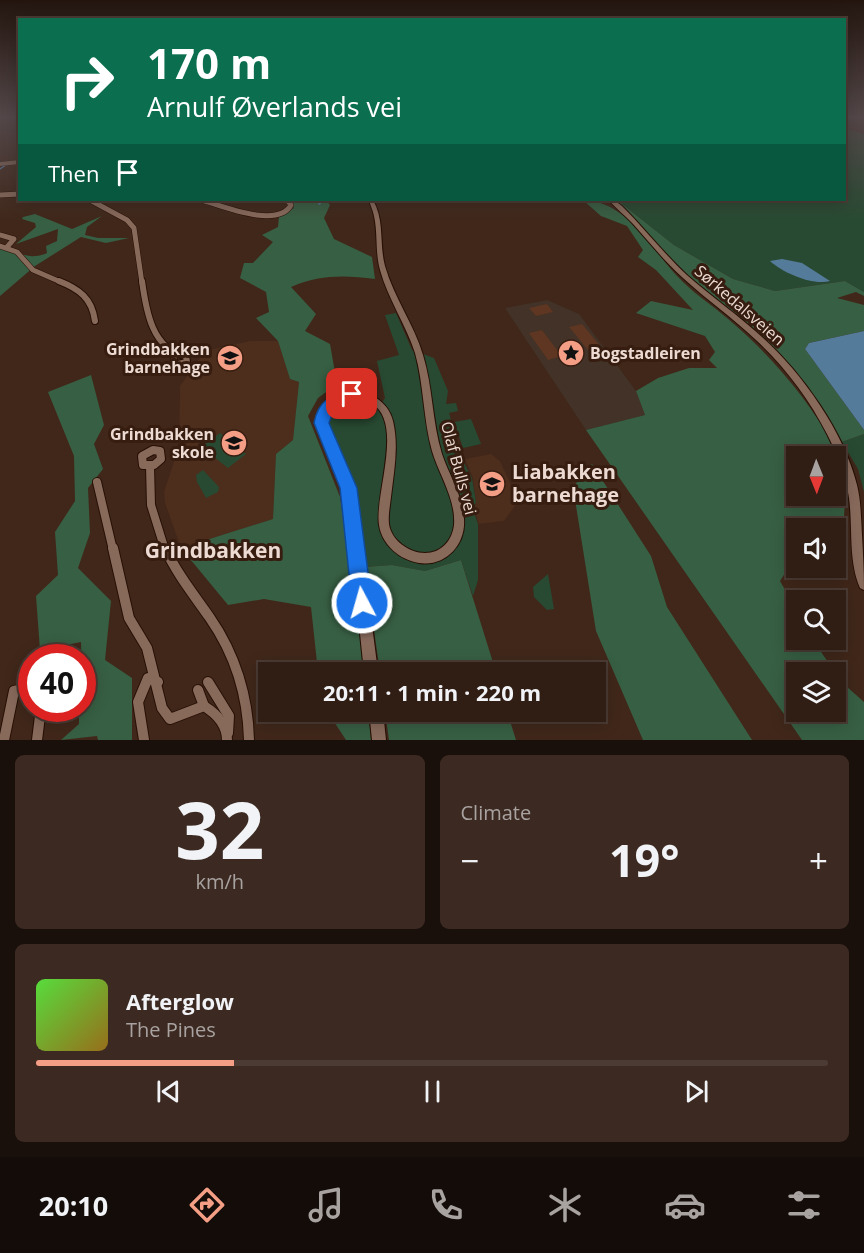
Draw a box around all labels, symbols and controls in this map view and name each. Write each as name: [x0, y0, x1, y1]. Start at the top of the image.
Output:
text: 170 m: [147, 34, 271, 91]
icon: right: [48, 42, 126, 120]
text: Arnulf Øverlands vei: [147, 88, 402, 125]
icon: arrive: [111, 156, 144, 189]
text: Then: [48, 158, 99, 188]
street label: Sørkedalsveien: [690, 260, 790, 350]
place label: Grindbakken barnehage: [106, 338, 210, 378]
place icon: Bogstadleiren: [556, 338, 586, 368]
place label: Bogstadleiren: [590, 342, 701, 364]
school or university icon: Grindbakken barnehage: [215, 343, 245, 373]
pin: [326, 368, 377, 419]
icon: arrive: [335, 377, 368, 410]
street label: Olaf Bulls vei: [436, 419, 482, 517]
place label: Grindbakken skole: [110, 423, 214, 463]
school or university icon: Grindbakken skole: [219, 428, 249, 458]
north arrow: [786, 446, 846, 506]
map controls: [786, 446, 846, 722]
place label: Liabakken barnehage: [512, 458, 619, 508]
school or university icon: Liabakken barnehage: [477, 469, 507, 499]
button: sound: [786, 518, 846, 578]
district label: Grindbakken: [145, 536, 281, 564]
position arrow: [330, 571, 394, 635]
button: search: [786, 590, 846, 650]
speed limit sign: 40: [18, 644, 96, 722]
button: layers: [786, 662, 846, 722]
text: 20:11 · 1 min · 220 m: [323, 677, 541, 707]
text: 32: [175, 776, 264, 882]
text: Climate: [461, 799, 531, 826]
text: 19°: [609, 829, 680, 890]
text: −: [461, 838, 479, 883]
text: +: [809, 838, 828, 883]
text: km/h: [195, 868, 244, 895]
text: Afterglow: [126, 986, 234, 1016]
text: The Pines: [126, 1016, 216, 1043]
icon: previous: [152, 1075, 185, 1108]
icon: pause: [416, 1075, 449, 1108]
icon: next: [680, 1075, 713, 1108]
icon: directions: [186, 1184, 228, 1226]
icon: music: [305, 1184, 347, 1226]
icon: phone: [425, 1184, 467, 1226]
icon: climate: [544, 1184, 586, 1226]
icon: car: [664, 1184, 706, 1226]
icon: filters: [783, 1184, 825, 1226]
text: 20:10: [39, 1187, 108, 1224]

